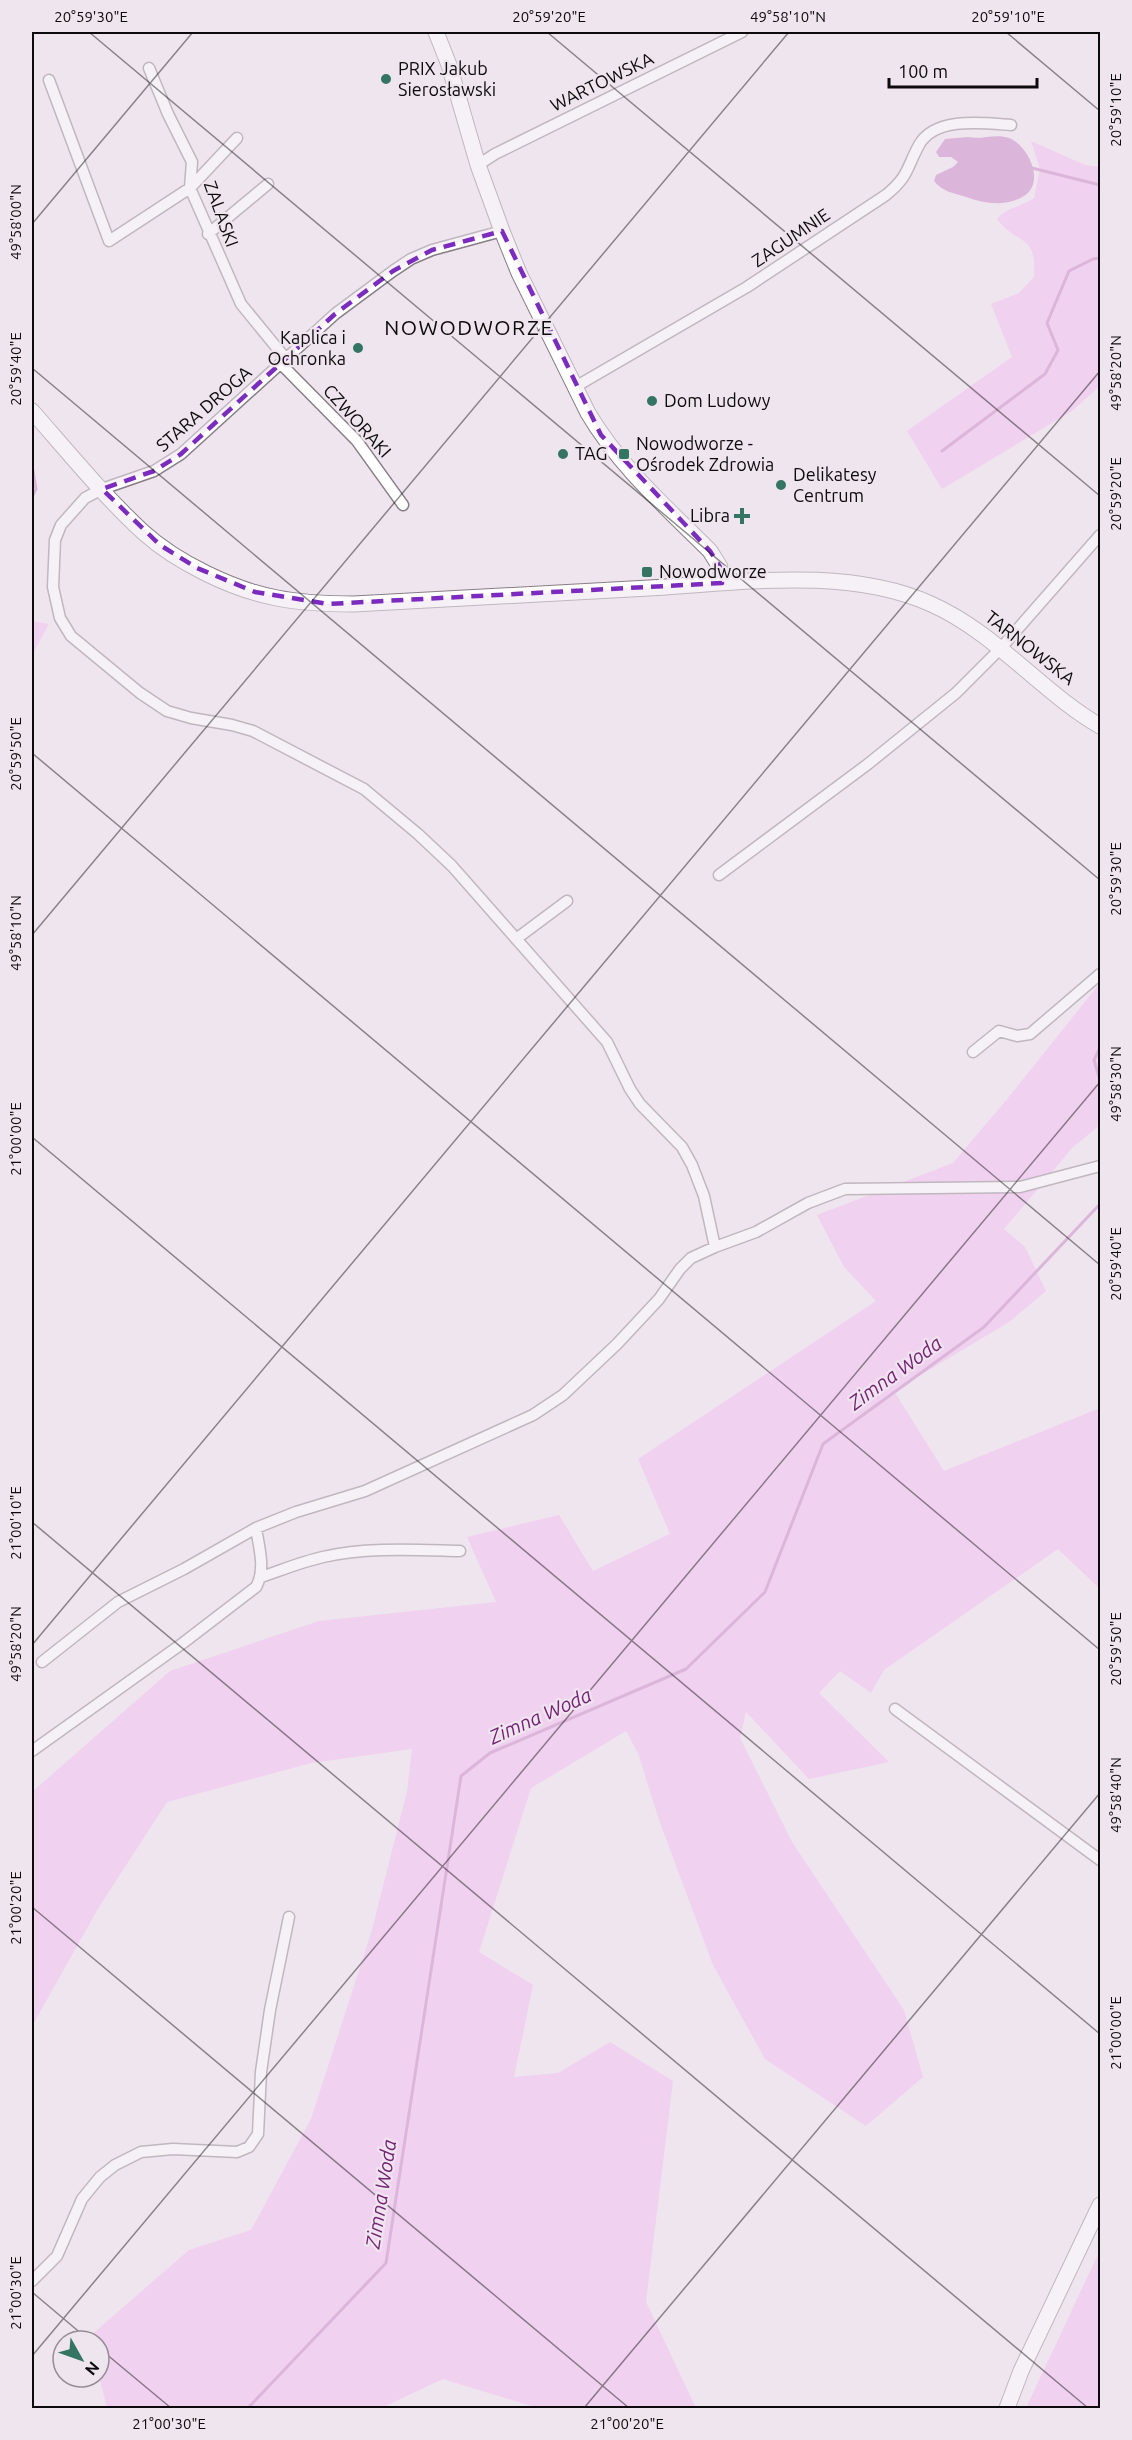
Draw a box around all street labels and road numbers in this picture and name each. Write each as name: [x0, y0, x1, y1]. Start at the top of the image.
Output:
street label: WARTOWSKA: [547, 47, 657, 115]
street label: ZALASKI: [201, 178, 243, 249]
street label: ZAGUMNIE: [748, 204, 833, 270]
street label: STARA DROGA: [152, 361, 255, 455]
street label: CZWORAKI: [320, 380, 396, 461]
street label: TARNOWSKA: [982, 606, 1080, 689]

